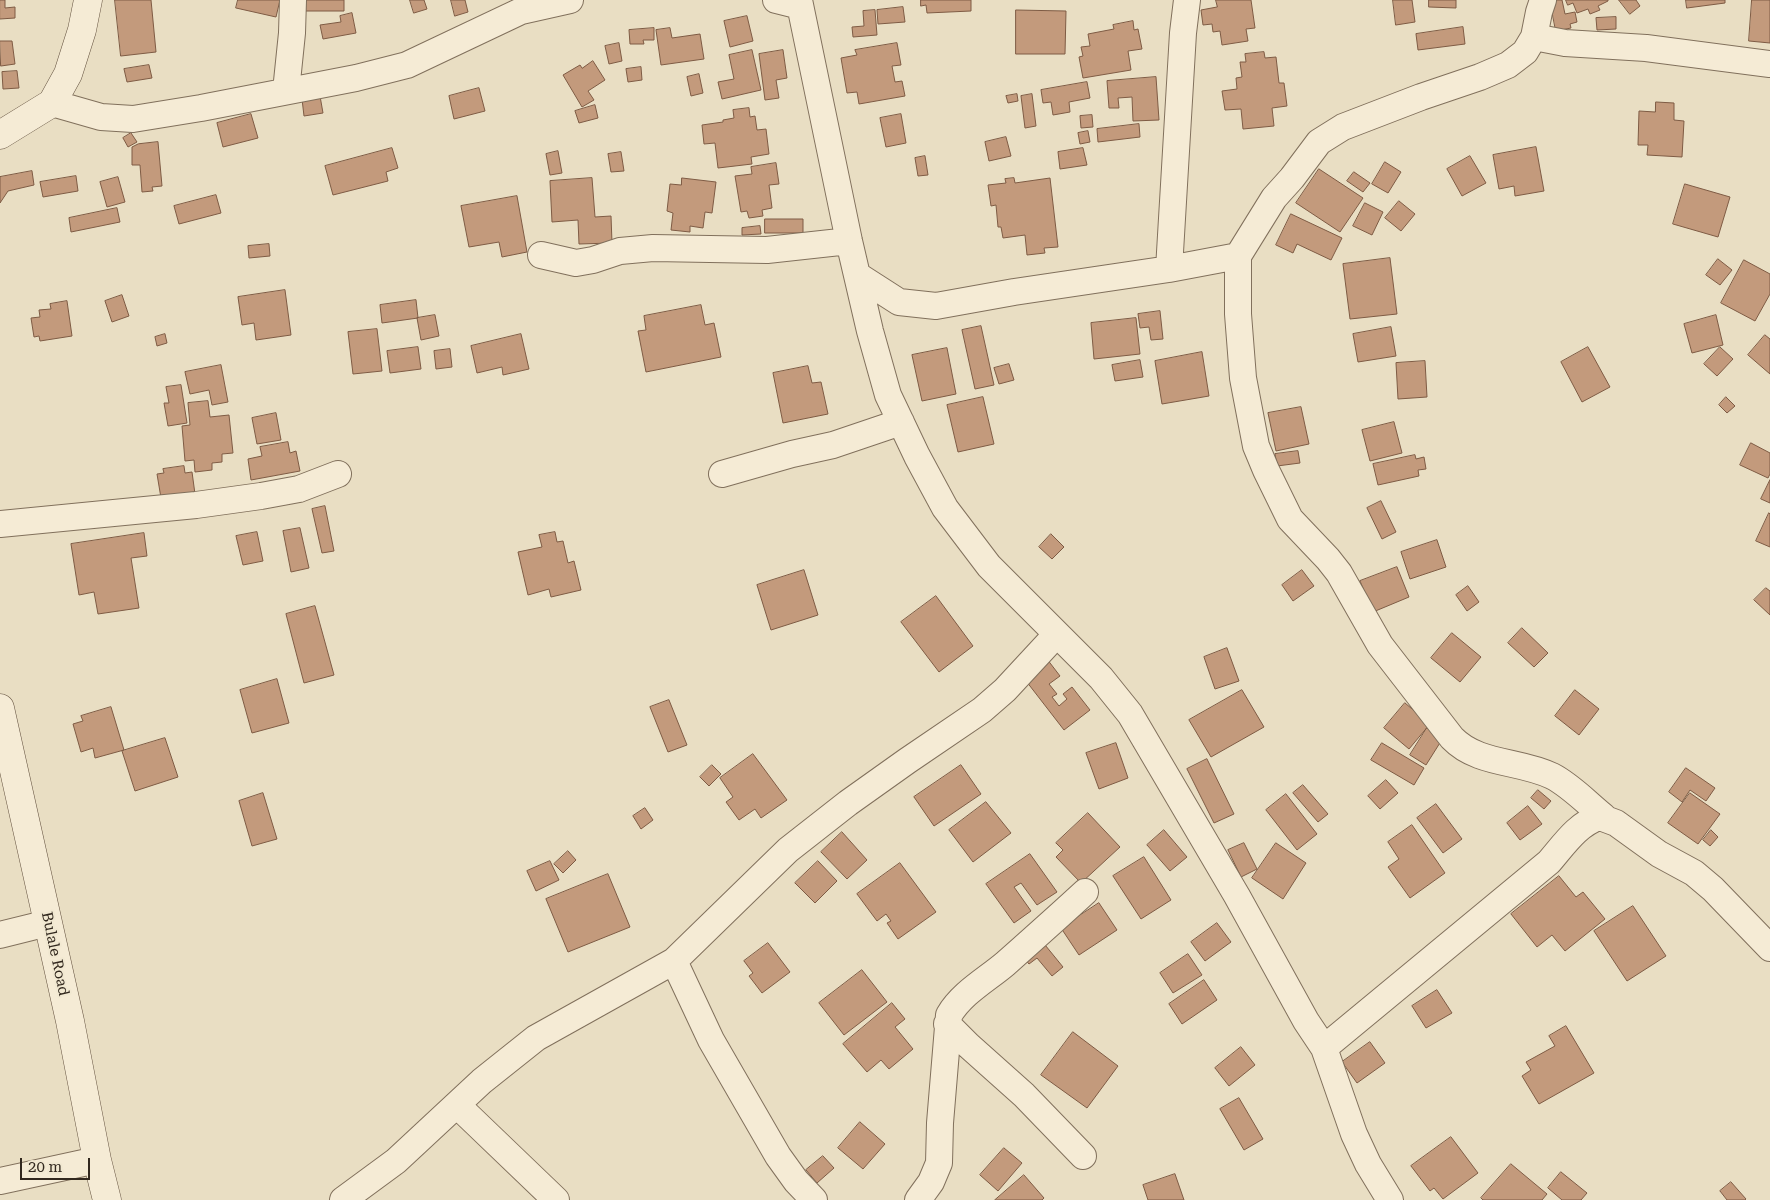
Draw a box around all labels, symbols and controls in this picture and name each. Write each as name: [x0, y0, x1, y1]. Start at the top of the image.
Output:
street label: Bulale Road: [37, 910, 73, 998]
scale bar: [22, 1148, 92, 1180]
text: 20 m: [28, 1158, 62, 1176]

